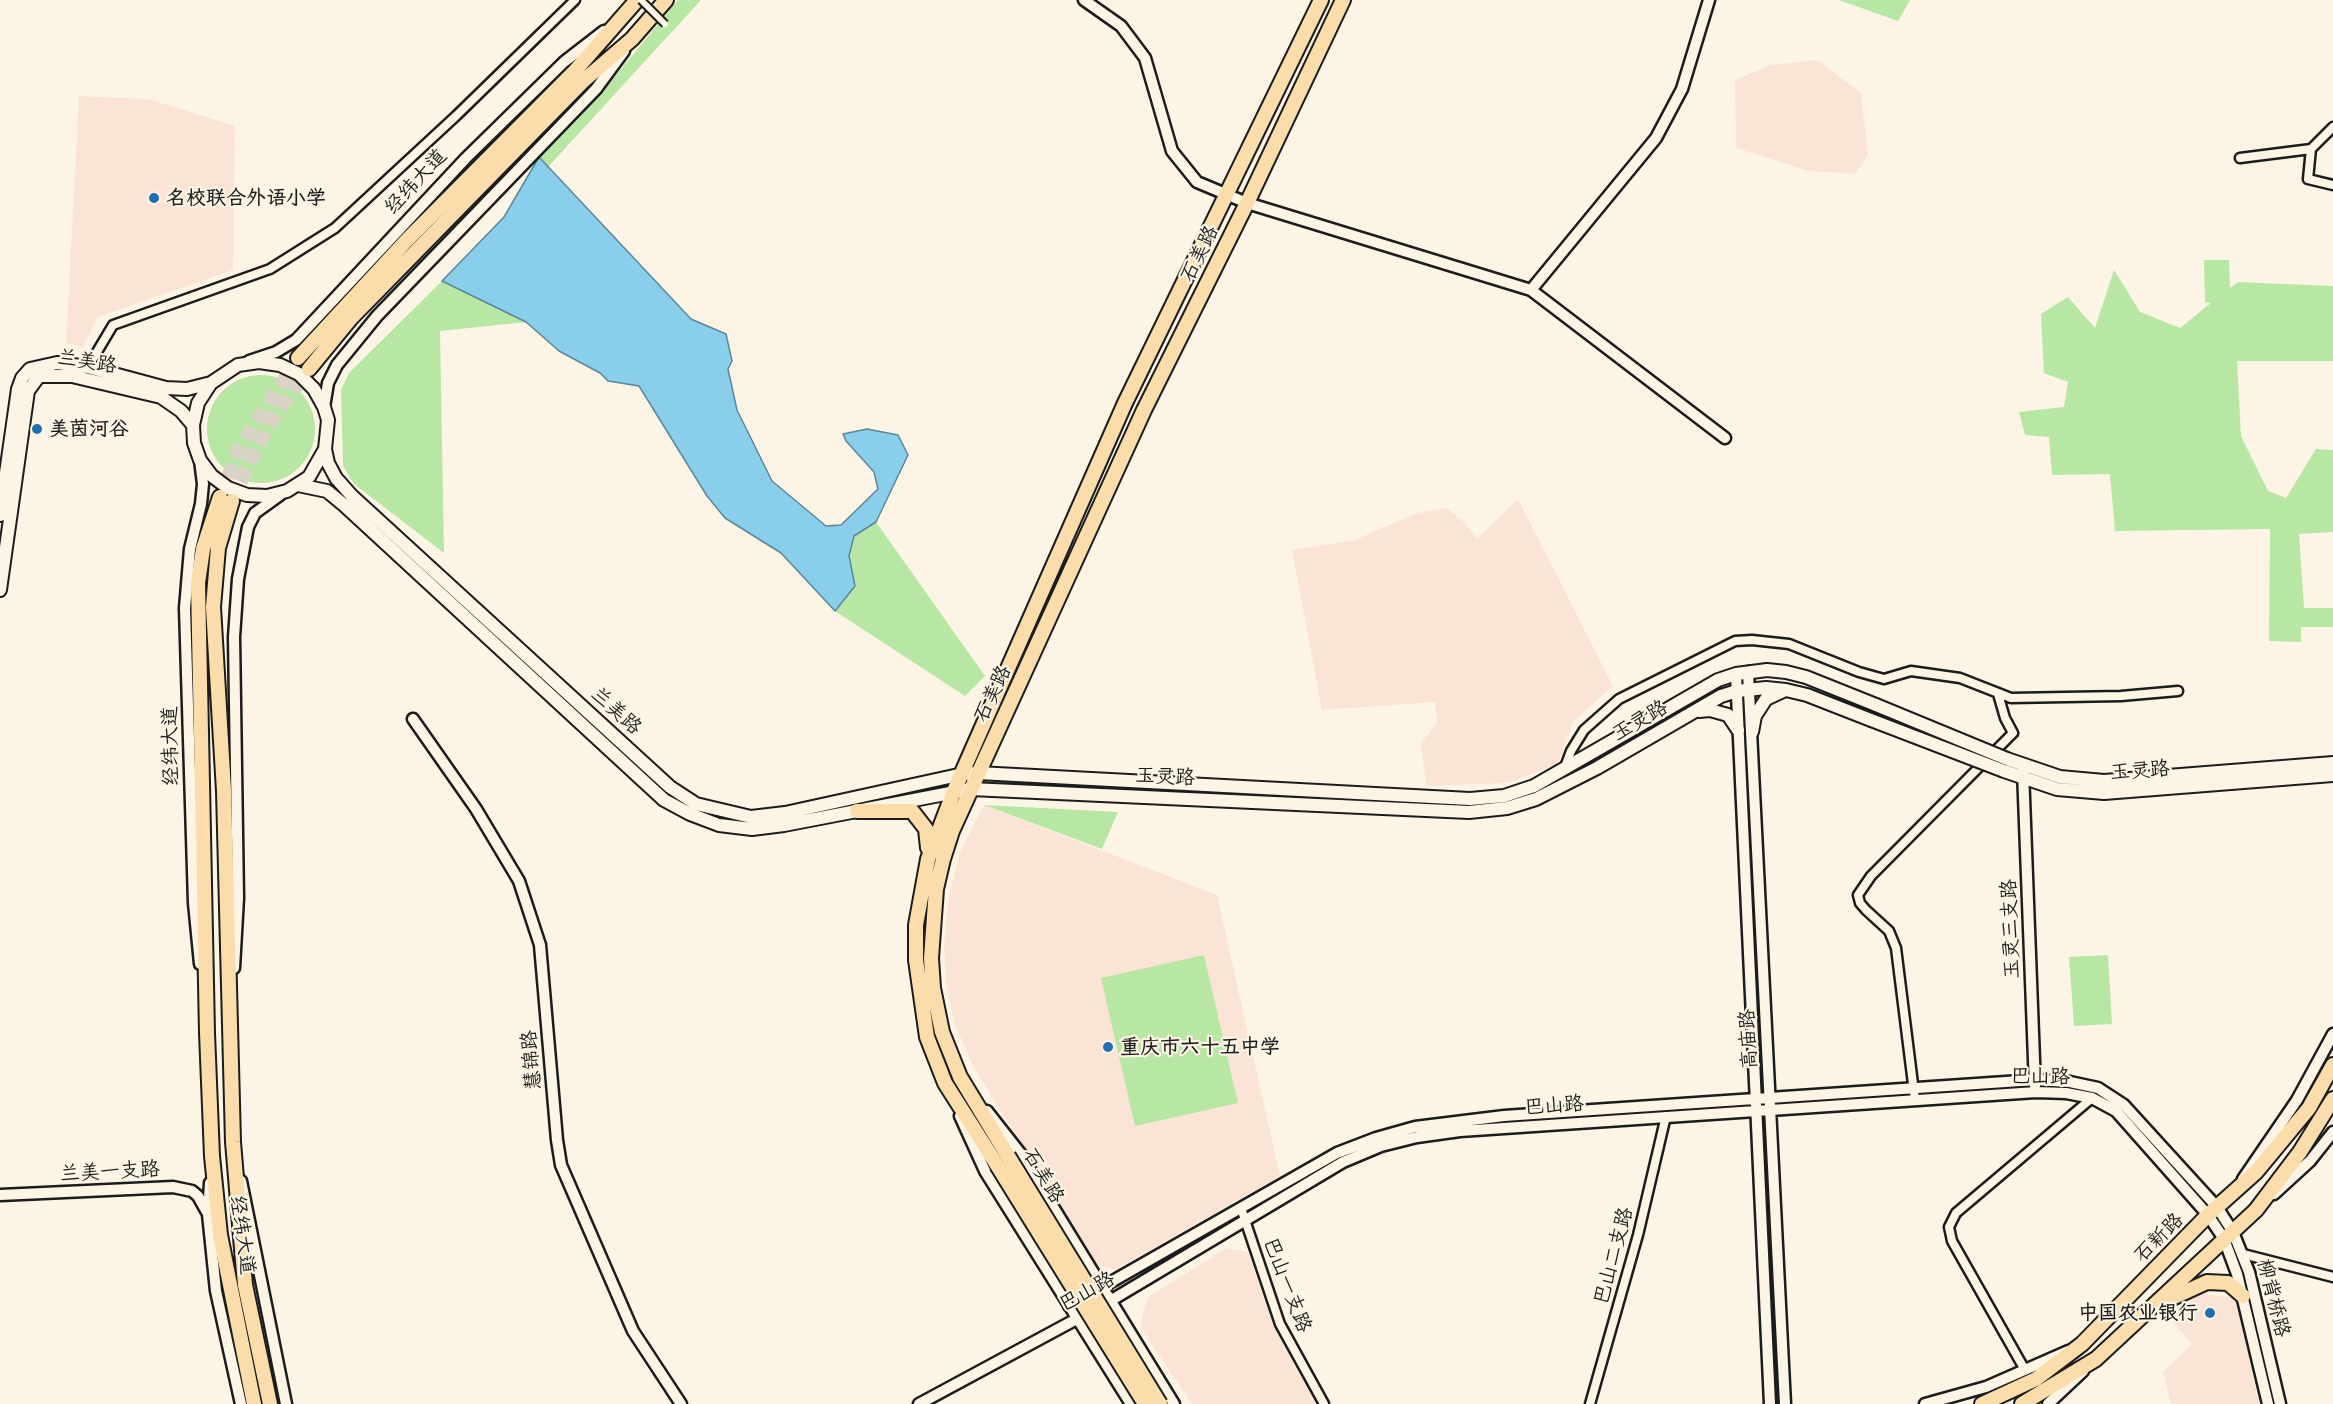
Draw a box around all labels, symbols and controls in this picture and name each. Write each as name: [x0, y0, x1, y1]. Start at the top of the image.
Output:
street label: 经纬大道: [380, 145, 452, 219]
place label: 名校联合外语小学: [166, 186, 326, 210]
marker: 名校联合外语小学: [147, 191, 161, 205]
street label: 石美路: [1176, 222, 1224, 286]
street label: 兰美路: [55, 345, 119, 379]
place label: 美茵河谷: [49, 417, 129, 441]
marker: 美茵河谷: [30, 422, 44, 436]
street label: 石美路: [969, 662, 1017, 726]
street label: 兰美路: [586, 682, 646, 740]
street label: 玉灵路: [1608, 696, 1672, 746]
street label: 经纬大道: [158, 706, 184, 786]
street label: 玉灵路: [2109, 757, 2171, 785]
street label: 玉灵路: [1134, 763, 1196, 791]
street label: 玉灵三支路: [1997, 879, 2025, 979]
street label: 高庙路: [1735, 1008, 1763, 1070]
street label: 慧锦路: [517, 1029, 547, 1091]
place label: 重庆市六十五中学: [1120, 1035, 1280, 1059]
marker: 重庆市六十五中学: [1101, 1040, 1115, 1054]
street label: 巴山路: [2010, 1064, 2070, 1090]
street label: 巴山路: [1523, 1092, 1585, 1120]
street label: 石美路: [1017, 1144, 1069, 1208]
street label: 兰美一支路: [59, 1157, 161, 1187]
street label: 经纬大道: [225, 1194, 259, 1276]
street label: 巴山二支路: [1589, 1205, 1639, 1307]
street label: 石新路: [2129, 1208, 2189, 1268]
street label: 巴山一支路: [1258, 1234, 1316, 1336]
street label: 柳背桥路: [2252, 1256, 2294, 1340]
street label: 巴山路: [1055, 1267, 1119, 1317]
place label: 中国农业银行: [2078, 1301, 2198, 1325]
marker: 中国农业银行: [2203, 1306, 2217, 1320]

